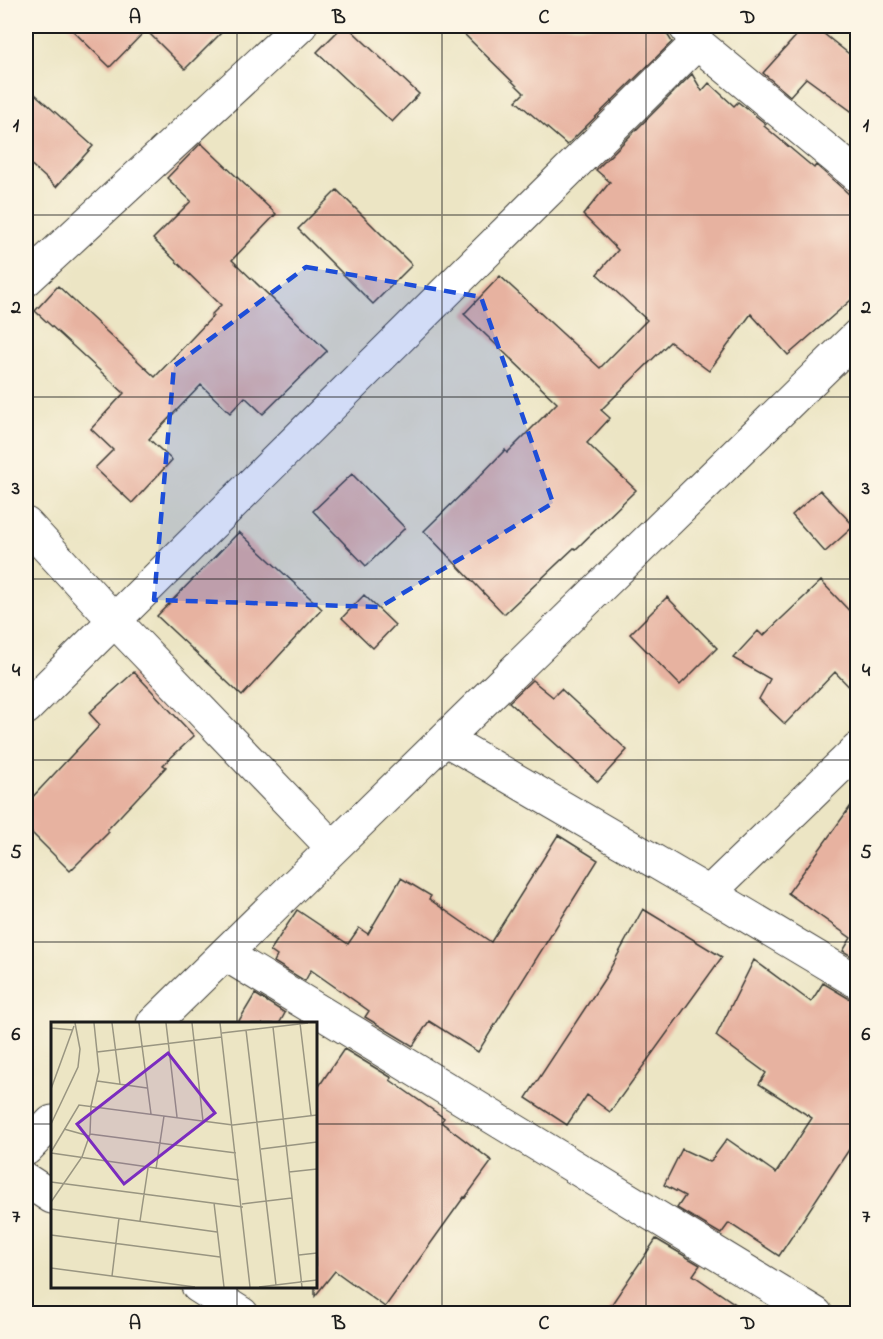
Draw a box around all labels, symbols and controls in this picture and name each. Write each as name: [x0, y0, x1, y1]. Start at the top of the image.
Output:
text: A: [129, 4, 141, 33]
text: B: [331, 4, 346, 33]
text: C: [539, 4, 550, 33]
text: D: [740, 4, 755, 33]
text: 1: [13, 112, 20, 141]
text: 1: [863, 112, 870, 141]
text: 2: [10, 294, 21, 323]
text: 2: [860, 294, 871, 323]
text: 3: [11, 475, 20, 504]
text: 3: [861, 475, 870, 504]
text: 4: [12, 657, 21, 686]
text: 4: [862, 657, 871, 686]
text: 5: [10, 839, 22, 868]
text: 5: [860, 839, 872, 868]
text: 6: [12, 1021, 21, 1050]
text: 6: [862, 1021, 871, 1050]
inset map: [51, 1022, 316, 1288]
text: 7: [12, 1203, 21, 1232]
text: 7: [862, 1203, 871, 1232]
text: A: [129, 1310, 141, 1339]
text: B: [331, 1310, 346, 1339]
text: C: [539, 1310, 550, 1339]
text: D: [740, 1310, 755, 1339]

